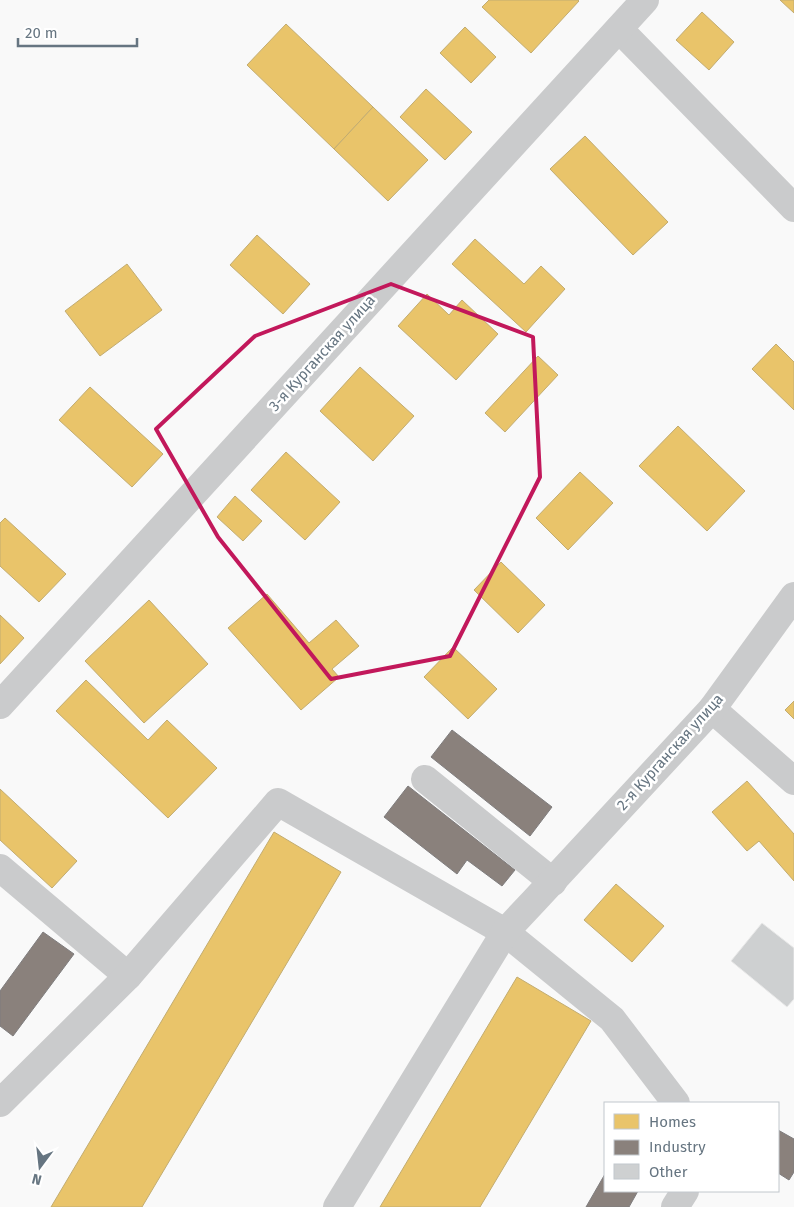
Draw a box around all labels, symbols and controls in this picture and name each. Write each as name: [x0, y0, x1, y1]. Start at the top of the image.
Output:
scale bar: [18, 15, 136, 47]
text: 20 m: [25, 24, 58, 42]
street label: 3-я Курганская улица: [265, 291, 379, 415]
street label: 2-я Курганская улица: [613, 690, 727, 814]
legend: [604, 1102, 779, 1192]
text: Homes: [649, 1113, 696, 1131]
text: Industry: [649, 1138, 706, 1156]
north arrow: [15, 1142, 65, 1192]
text: Other: [649, 1163, 688, 1181]
text: N: [30, 1170, 43, 1188]

